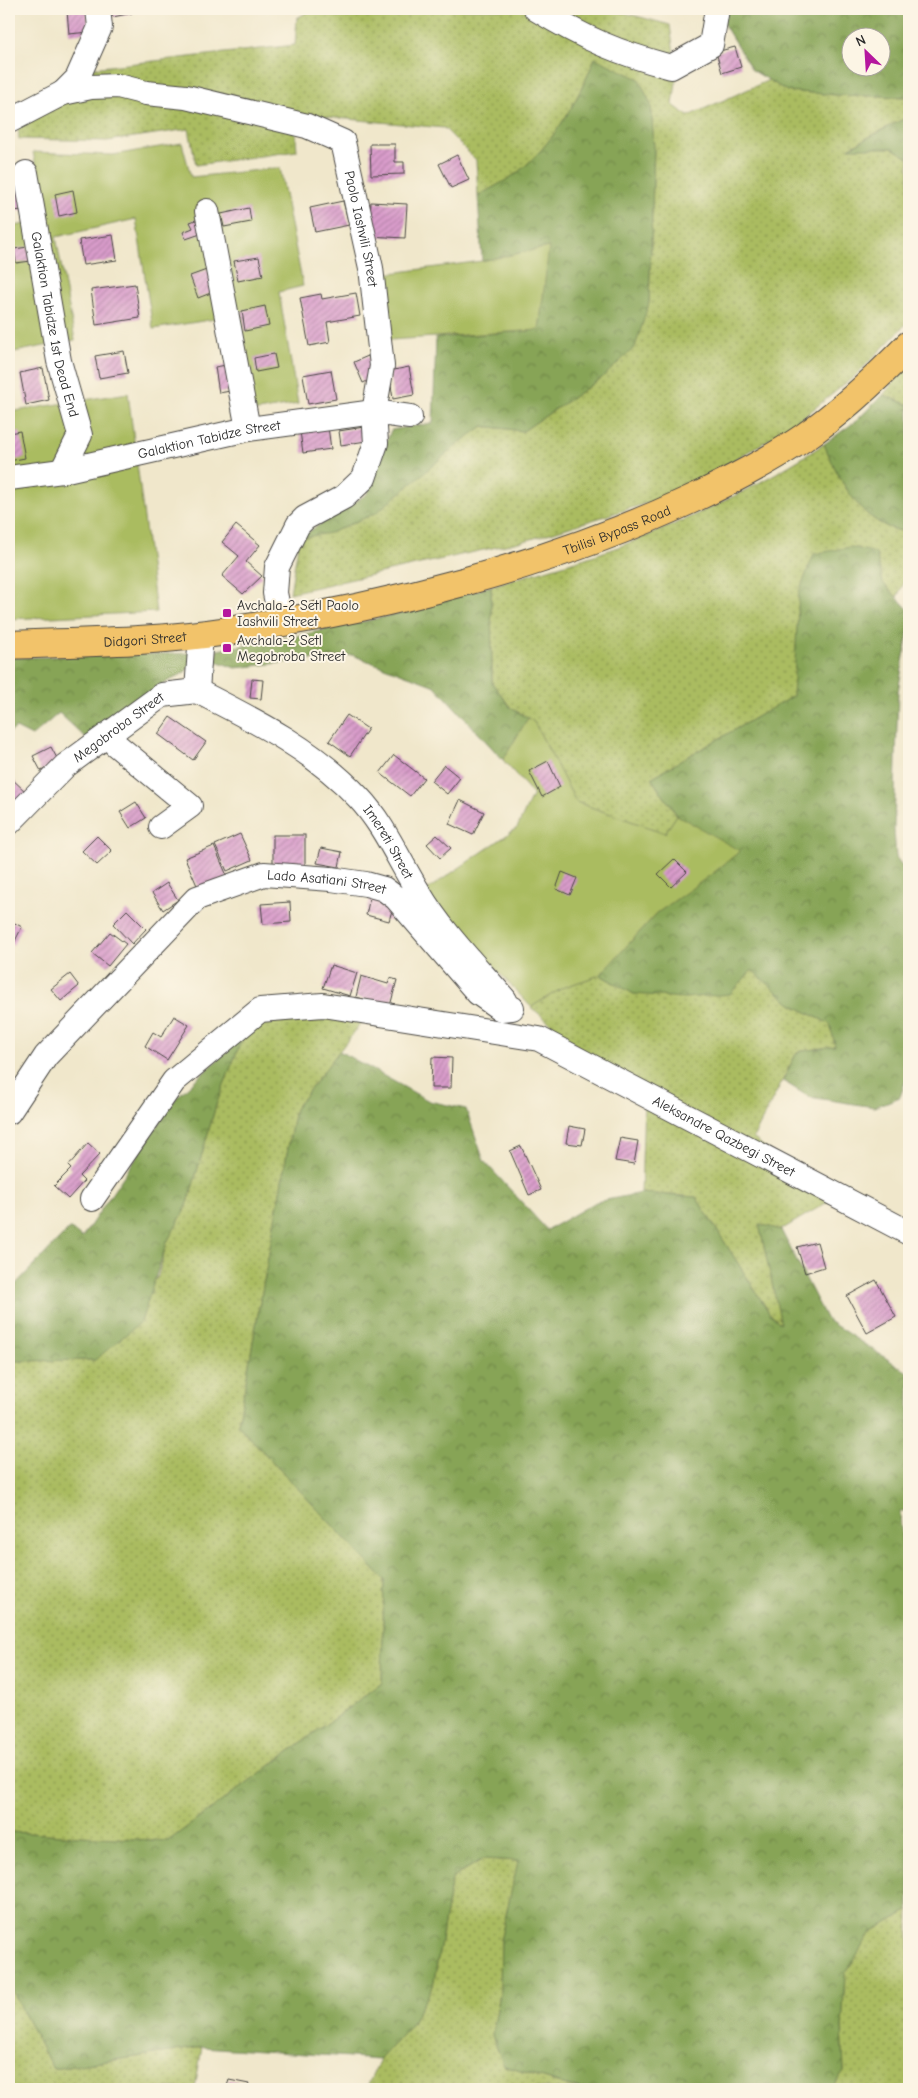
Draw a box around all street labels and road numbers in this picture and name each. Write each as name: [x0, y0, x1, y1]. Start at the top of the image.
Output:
street label: Paolo Iashvili Street: [341, 169, 381, 289]
street label: Galaktion Tabidze 1st Dead End: [27, 230, 82, 419]
street label: Galaktion Tabidze Street: [136, 417, 282, 463]
street label: Tbilisi Bypass Road: [561, 502, 673, 559]
street label: Didgori Street: [103, 628, 188, 651]
street label: Megobroba Street: [70, 688, 168, 766]
street label: Imereti Street: [359, 801, 417, 883]
street label: Lado Asatiani Street: [267, 866, 389, 898]
street label: Aleksandre Qazbegi Street: [650, 1092, 799, 1181]

